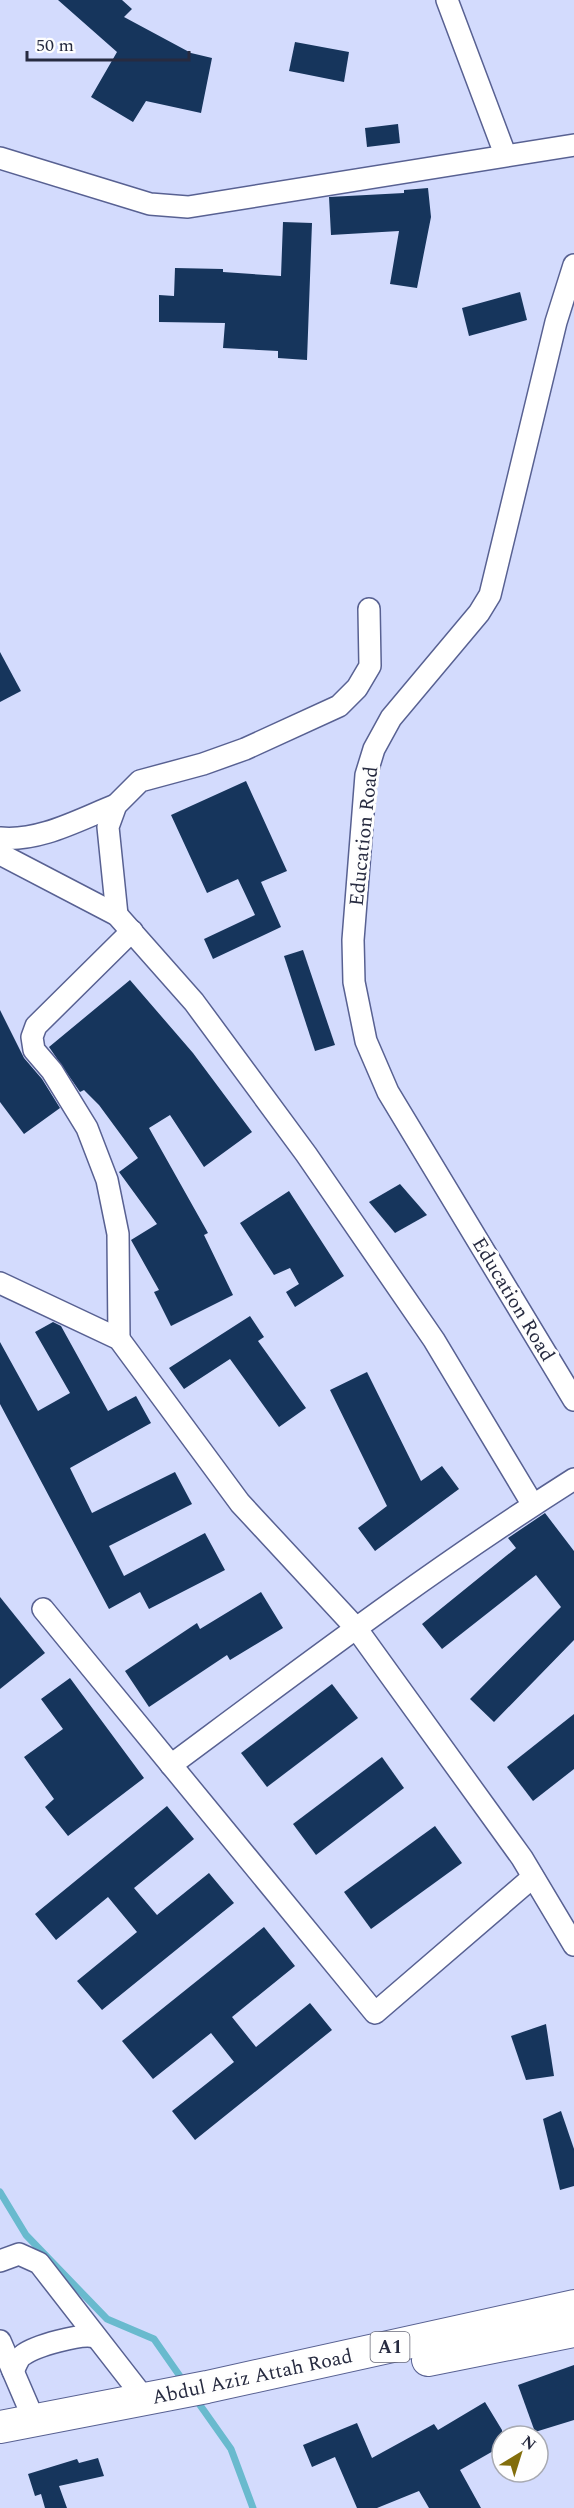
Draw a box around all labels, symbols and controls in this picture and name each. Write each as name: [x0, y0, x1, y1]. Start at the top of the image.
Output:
scale bar: [27, 24, 189, 62]
text: 50 m: [36, 32, 74, 59]
street label: Education Road: [342, 765, 386, 908]
street label: Education Road: [464, 1231, 562, 1368]
road number: A1: [370, 2332, 410, 2362]
street label: Abdul Aziz Attah Road: [149, 2341, 355, 2413]
north arrow: [490, 2424, 550, 2484]
text: N: [516, 2429, 541, 2456]

